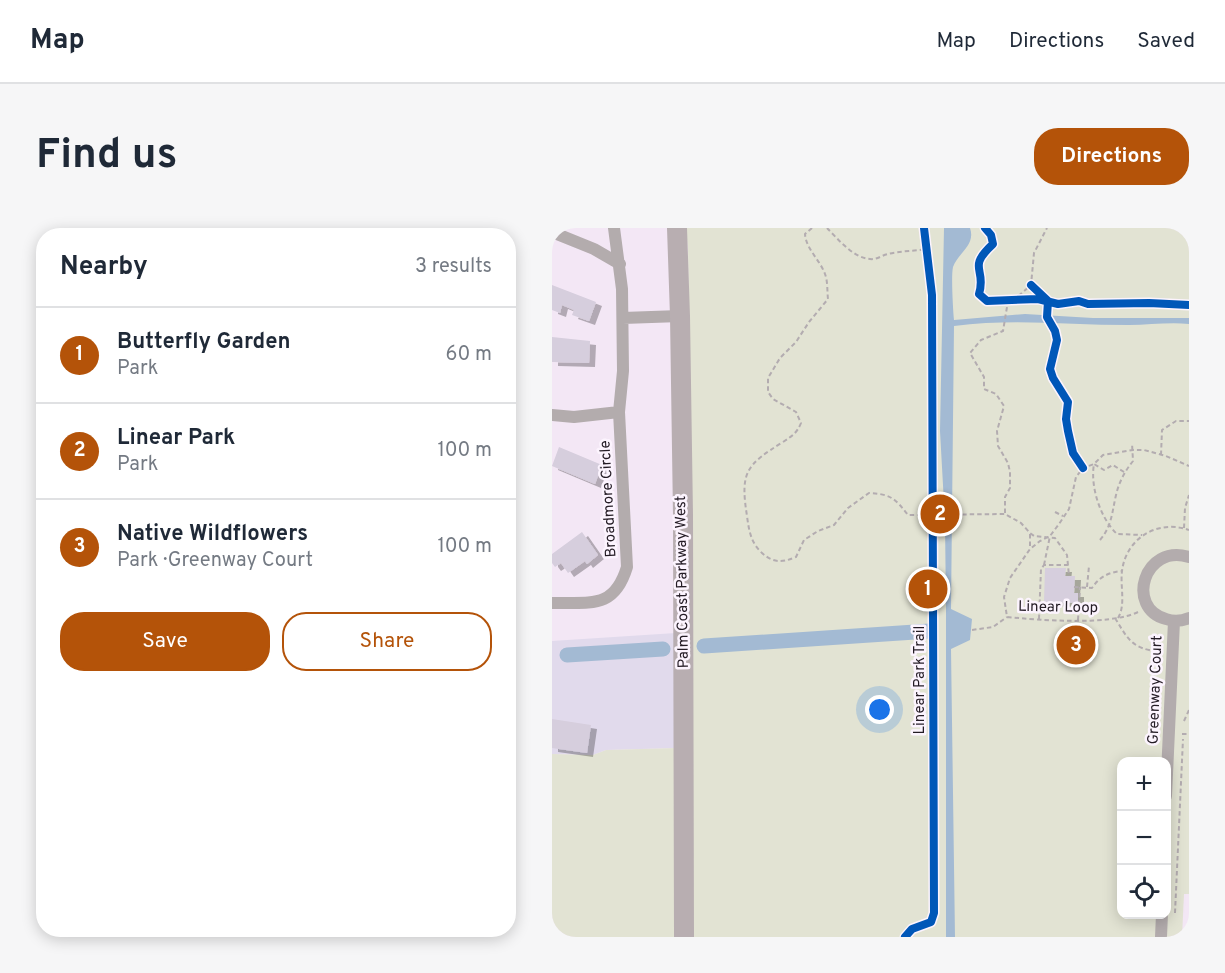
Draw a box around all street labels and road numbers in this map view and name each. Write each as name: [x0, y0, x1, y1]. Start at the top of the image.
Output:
street label: Broadmore Circle: [596, 440, 622, 558]
street label: Palm Coast Parkway West: [672, 496, 694, 668]
street label: Linear Loop: [1018, 598, 1098, 618]
street label: Linear Park Trail: [911, 626, 930, 734]
street label: Greenway Court: [1145, 635, 1167, 745]

